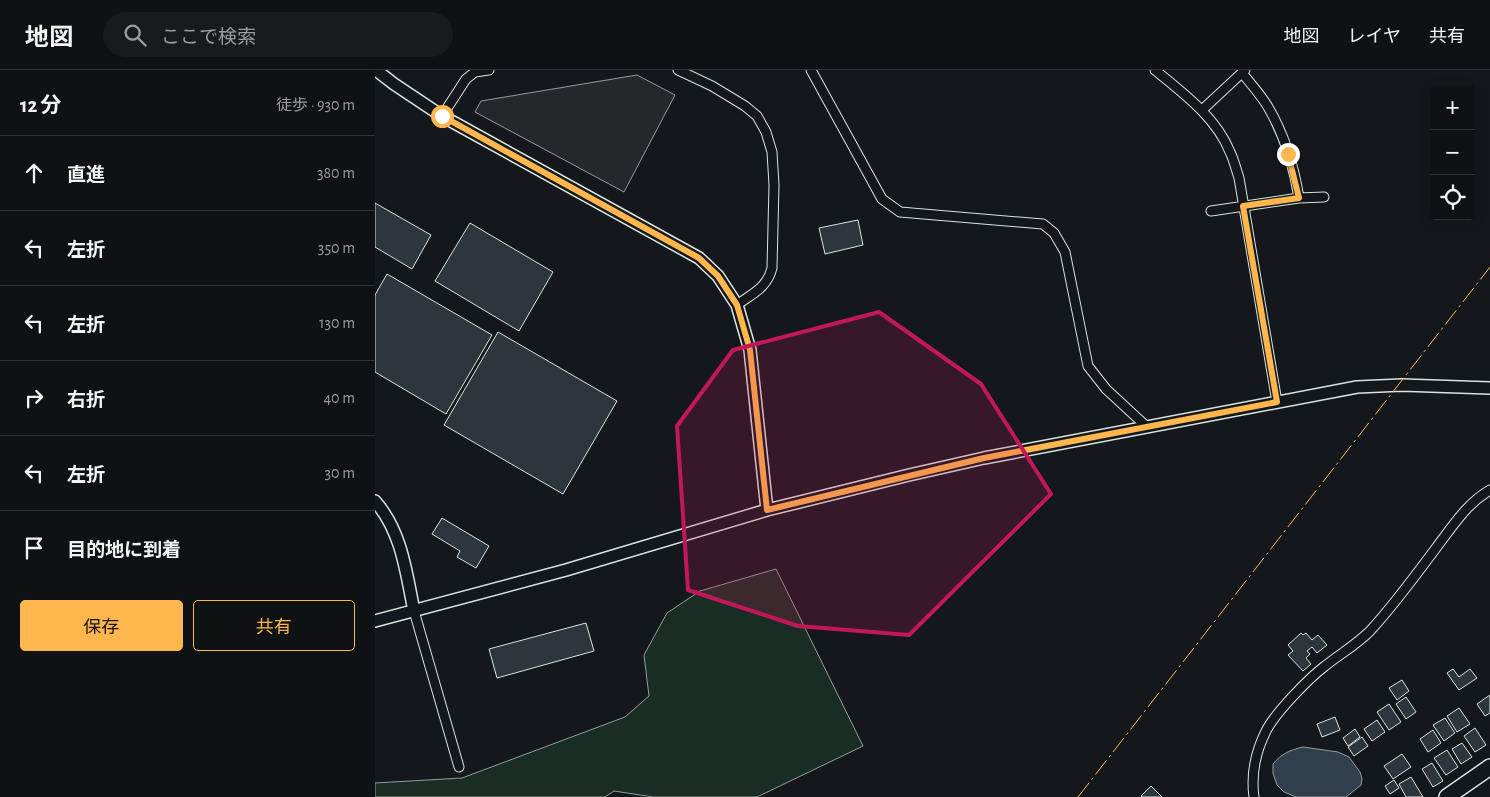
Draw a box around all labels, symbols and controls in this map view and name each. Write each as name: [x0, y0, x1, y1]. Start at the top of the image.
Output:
search box: [103, 12, 453, 57]
icon: search: [121, 21, 149, 49]
text: 地図: [25, 26, 73, 50]
text: ここで検索: [161, 28, 256, 47]
text: 地図: [1284, 28, 1320, 46]
text: レイヤ: [1348, 28, 1401, 46]
text: 共有: [1429, 28, 1465, 46]
map controls: [1430, 85, 1475, 220]
button: +: [1430, 85, 1475, 130]
text: 12 分: [20, 95, 62, 116]
text: 徒歩 · 930 m: [276, 97, 355, 113]
route start: [431, 105, 454, 128]
button: −: [1430, 130, 1475, 175]
route end: [1277, 143, 1300, 166]
icon: ahead: [20, 159, 48, 187]
text: 380 m: [317, 165, 355, 181]
text: 直進: [67, 166, 105, 185]
button: locate: [1430, 175, 1475, 220]
icon: left: [20, 234, 48, 262]
text: 350 m: [318, 240, 355, 256]
text: 左折: [67, 241, 105, 260]
icon: left: [20, 309, 48, 337]
text: 130 m: [319, 315, 355, 331]
text: 左折: [67, 316, 105, 335]
icon: right: [20, 384, 48, 412]
text: 40 m: [323, 390, 355, 406]
text: 右折: [67, 391, 105, 410]
icon: left: [20, 459, 48, 487]
text: 30 m: [325, 465, 355, 481]
text: 左折: [67, 466, 105, 485]
icon: arrive: [20, 534, 48, 562]
text: 目的地に到着: [67, 541, 181, 560]
button: 保存: [20, 600, 183, 651]
button: 共有: [193, 600, 355, 651]

